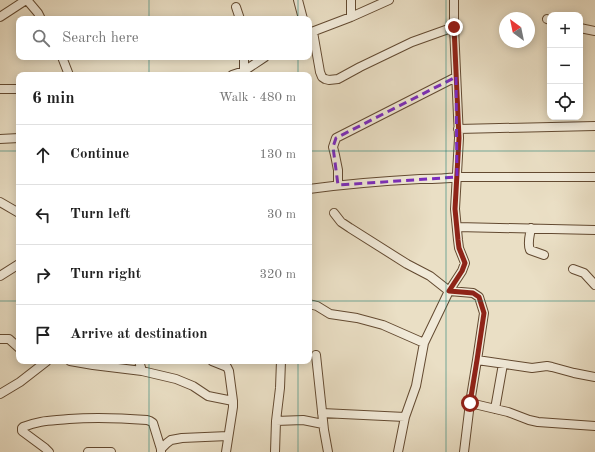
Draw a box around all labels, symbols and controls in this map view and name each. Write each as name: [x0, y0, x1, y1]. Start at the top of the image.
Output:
north arrow: [499, 12, 535, 48]
map controls: [547, 12, 583, 120]
button: +: [547, 12, 583, 48]
search box: [16, 16, 312, 60]
route end: [445, 18, 463, 36]
icon: search: [30, 27, 52, 49]
text: Search here: [62, 31, 139, 46]
button: −: [547, 48, 583, 84]
button: locate: [547, 84, 583, 120]
text: 6 min: [32, 90, 75, 107]
text: Walk · 480 m: [219, 91, 296, 104]
icon: ahead: [32, 144, 54, 166]
text: Continue: [70, 147, 129, 162]
text: 130 m: [259, 148, 296, 161]
icon: left: [32, 204, 54, 226]
text: Turn left: [70, 207, 130, 222]
text: 30 m: [267, 208, 296, 221]
icon: right: [32, 264, 54, 286]
text: Turn right: [70, 267, 141, 282]
text: 320 m: [259, 268, 296, 281]
icon: arrive: [32, 324, 54, 346]
text: Arrive at destination: [70, 327, 208, 342]
route start: [461, 394, 479, 412]

